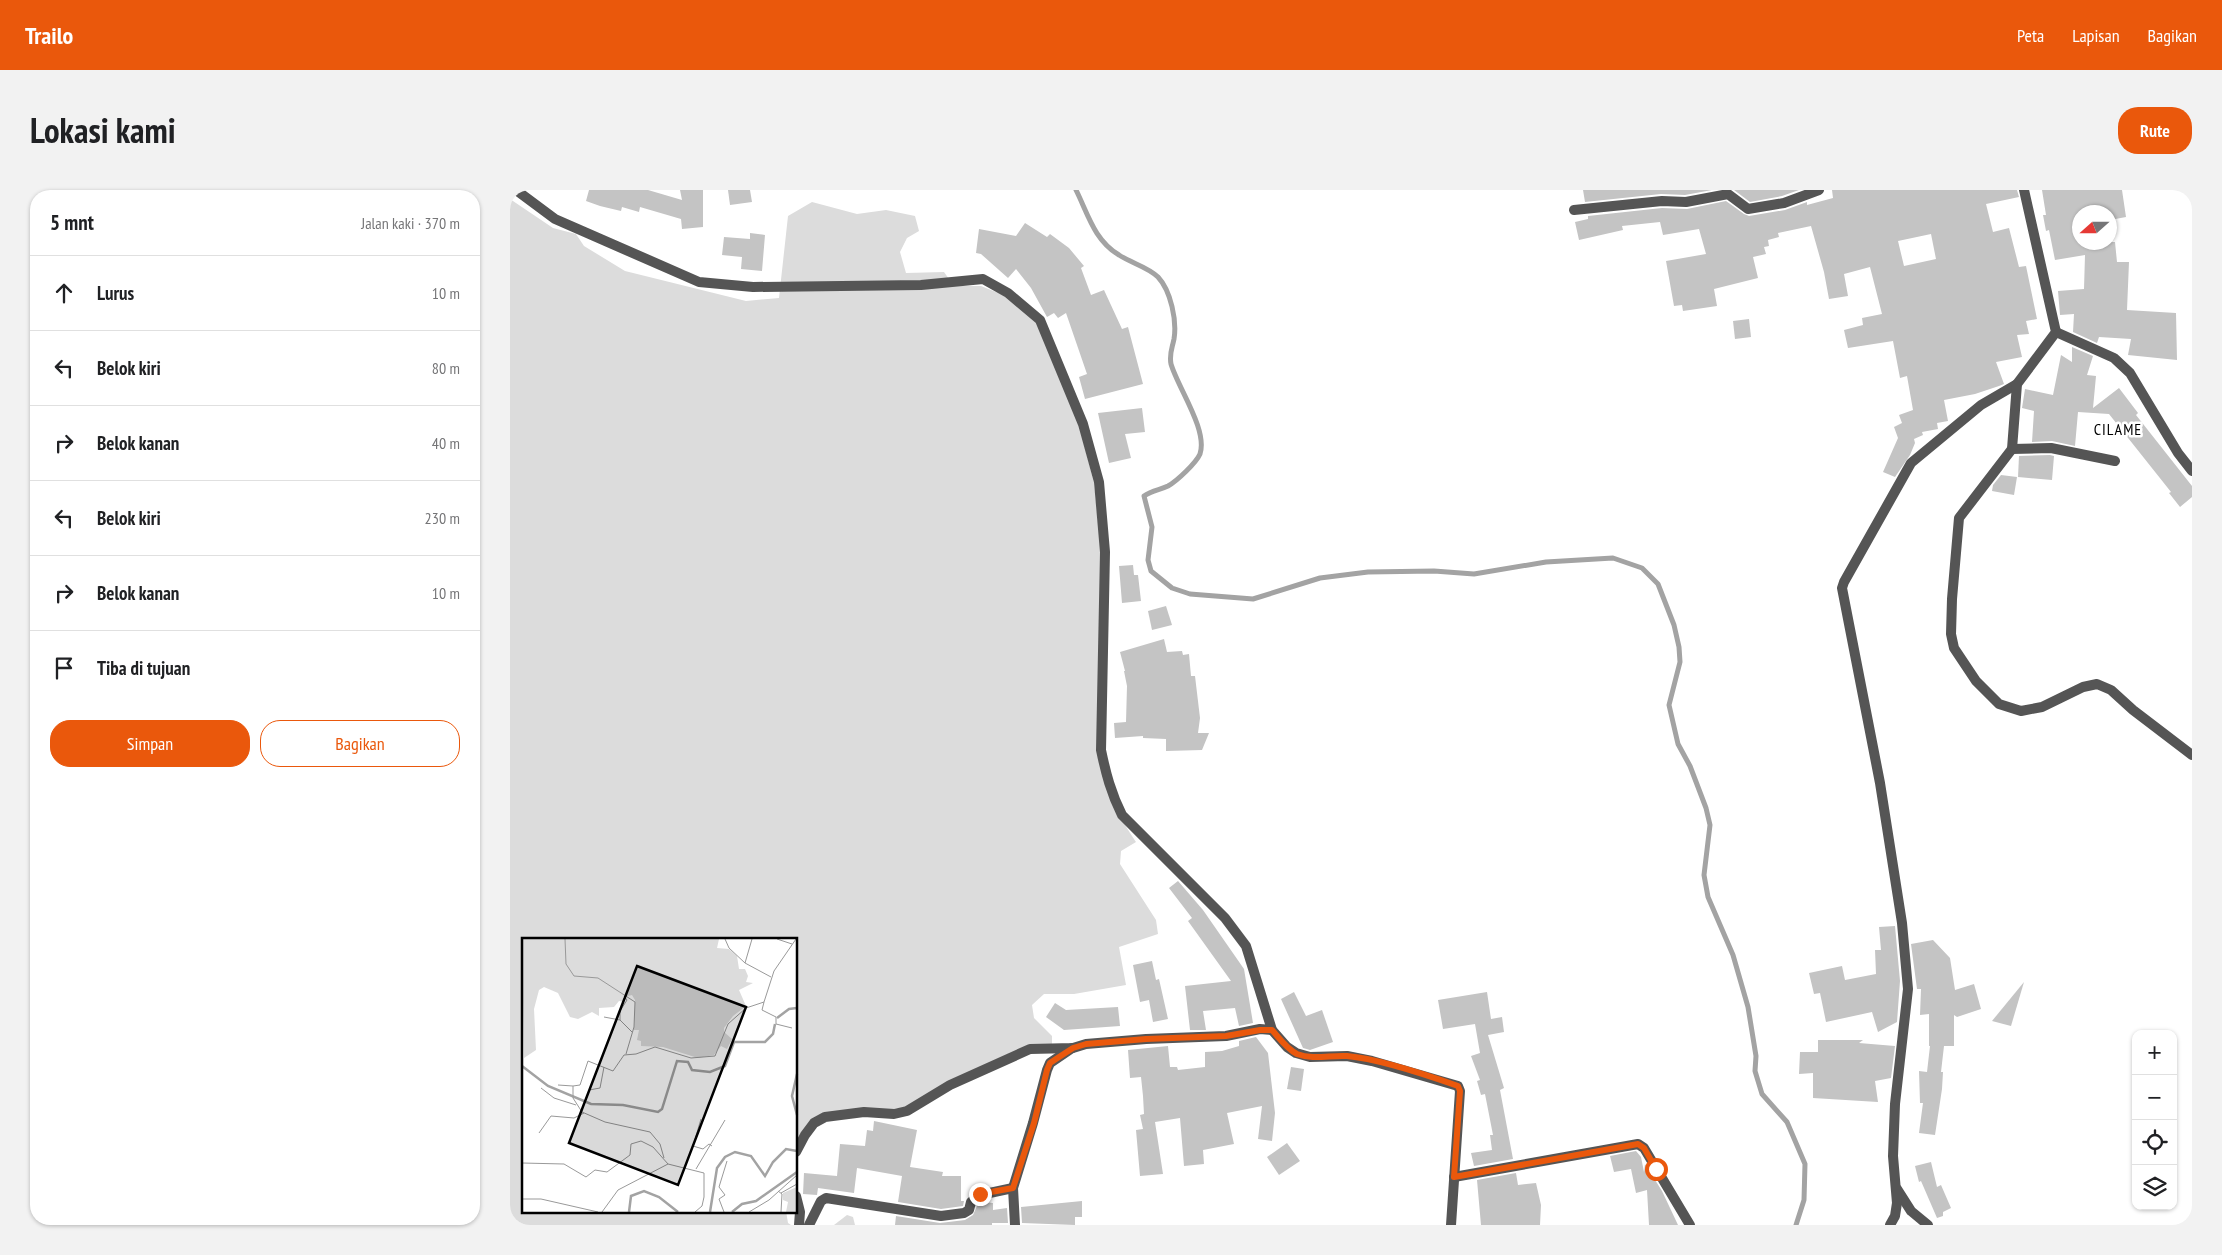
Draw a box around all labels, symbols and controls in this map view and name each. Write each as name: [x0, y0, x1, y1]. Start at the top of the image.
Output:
text: Trailo: [25, 20, 73, 51]
text: Peta: [2017, 24, 2044, 47]
text: Lapisan: [2072, 24, 2120, 47]
text: Bagikan: [2148, 24, 2197, 47]
text: Lokasi kami: [30, 107, 176, 153]
button: Rute: [2118, 107, 2192, 154]
north arrow: [2072, 205, 2117, 250]
text: 5 mnt: [50, 209, 94, 236]
text: Jalan kaki · 370 m: [361, 213, 460, 233]
icon: ahead: [50, 279, 78, 307]
text: Lurus: [97, 281, 134, 305]
text: 10 m: [432, 283, 460, 303]
icon: left: [50, 354, 78, 382]
text: Belok kiri: [97, 356, 161, 380]
text: 80 m: [432, 358, 460, 378]
district label: CILAME: [2094, 419, 2142, 439]
icon: right: [50, 429, 78, 457]
text: Belok kanan: [97, 431, 179, 455]
text: 40 m: [432, 433, 460, 453]
icon: left: [50, 504, 78, 532]
text: Belok kiri: [97, 506, 161, 530]
text: 230 m: [425, 508, 460, 528]
icon: right: [50, 579, 78, 607]
text: Belok kanan: [97, 581, 179, 605]
text: 10 m: [432, 583, 460, 603]
icon: arrive: [50, 654, 78, 682]
text: Tiba di tujuan: [97, 656, 190, 680]
button: Simpan: [50, 720, 250, 767]
button: Bagikan: [260, 720, 460, 767]
inset map: [522, 938, 798, 1212]
map controls: [2132, 1030, 2177, 1210]
button: +: [2132, 1030, 2177, 1075]
button: −: [2132, 1075, 2177, 1120]
button: locate: [2132, 1120, 2177, 1165]
route start: [1645, 1158, 1668, 1181]
button: layers: [2132, 1165, 2177, 1210]
route end: [969, 1183, 992, 1206]

